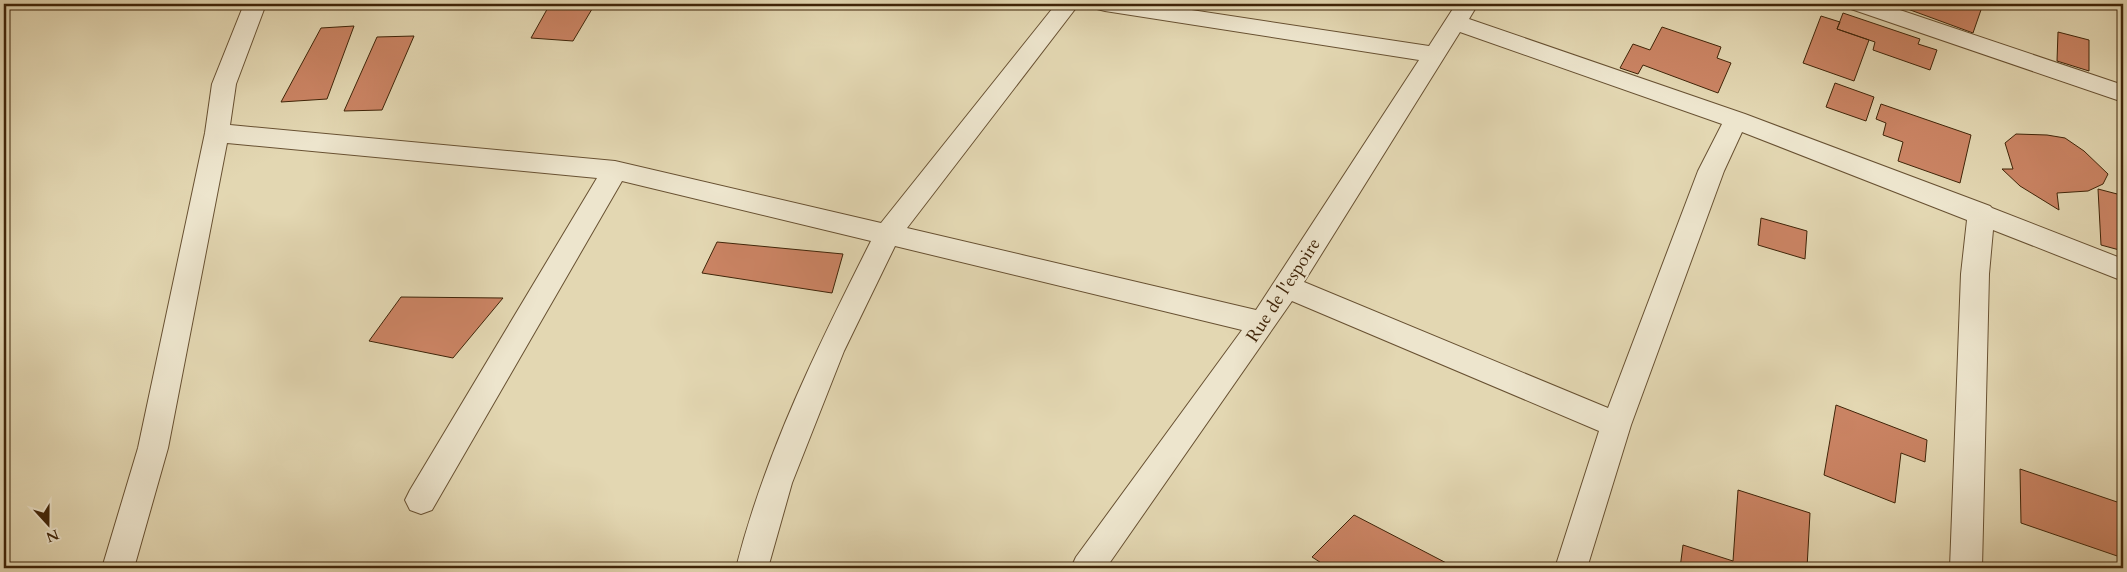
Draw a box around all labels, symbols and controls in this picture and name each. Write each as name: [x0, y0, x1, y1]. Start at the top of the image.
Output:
street label: Rue de l'espoire: [1240, 233, 1327, 347]
north arrow: [22, 500, 72, 550]
text: N: [43, 525, 62, 547]

